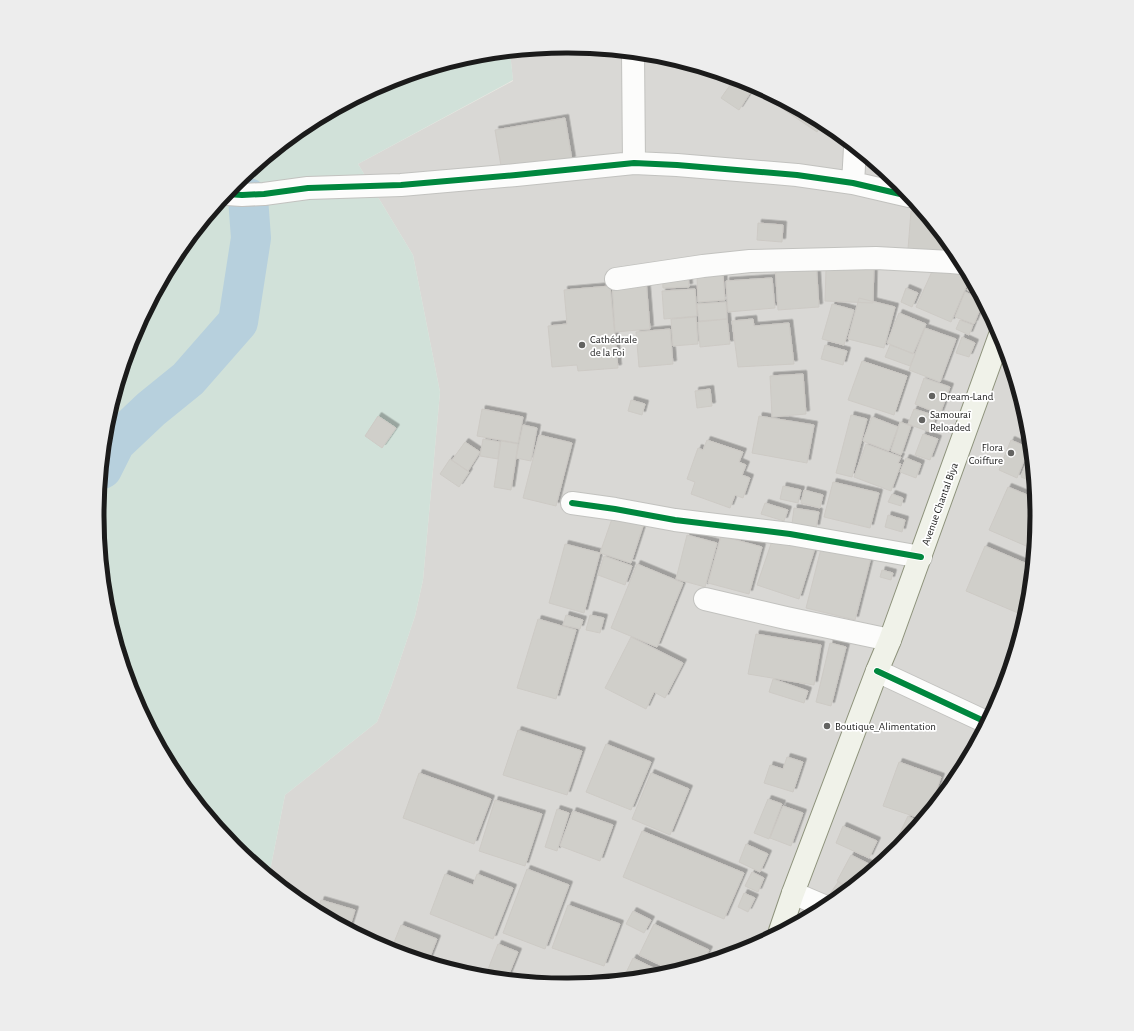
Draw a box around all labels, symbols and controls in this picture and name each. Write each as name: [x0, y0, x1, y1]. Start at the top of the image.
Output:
place label: Cathédrale de la Foi: [590, 334, 637, 358]
marker: Cathédrale de la Foi: [577, 340, 587, 350]
marker: Dream-Land: [927, 391, 937, 401]
place label: Dream-Land: [940, 391, 994, 402]
place label: Samouraï Reloaded: [930, 409, 971, 433]
marker: Samouraï Reloaded: [917, 415, 927, 425]
place label: Flora Coiffure: [969, 442, 1003, 466]
marker: Flora Coiffure: [1006, 448, 1016, 458]
street label: Avenue Chantal Biya: [920, 461, 960, 547]
marker: Boutique_Alimentation: [822, 721, 832, 731]
place label: Boutique_Alimentation: [835, 721, 936, 732]

